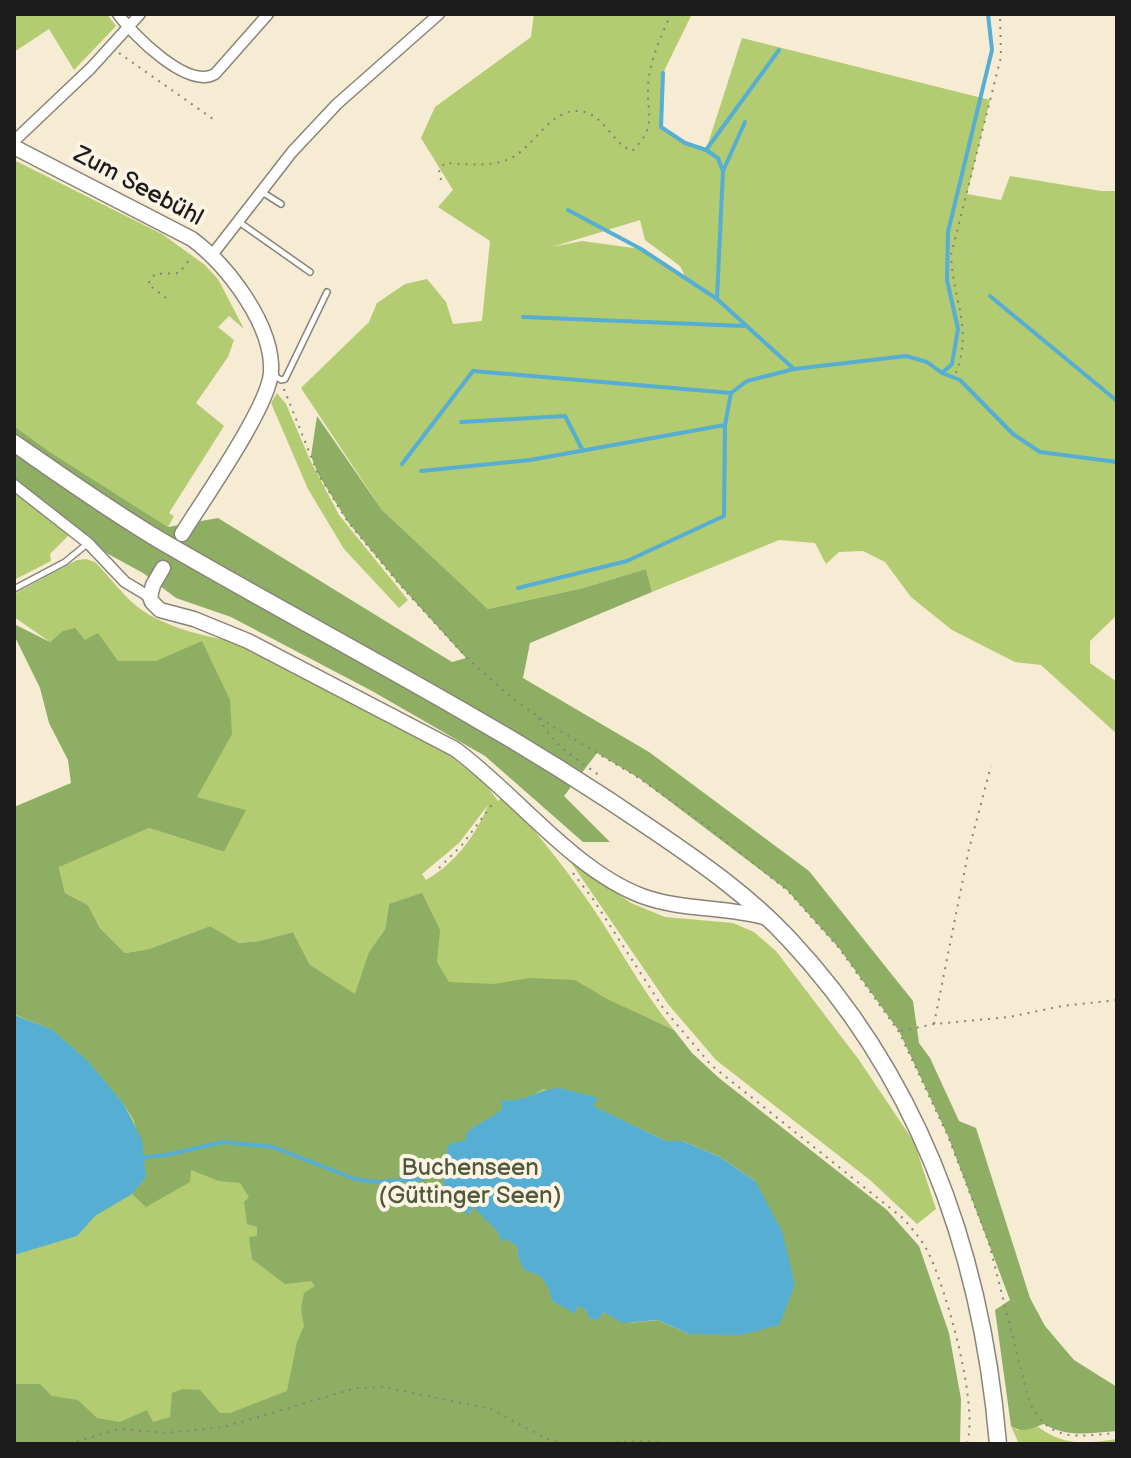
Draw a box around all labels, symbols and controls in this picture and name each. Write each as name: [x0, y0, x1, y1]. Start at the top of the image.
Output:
street label: Zum Seebühl: [68, 141, 208, 233]
park label: Buchenseen (Güttinger Seen): [379, 1155, 561, 1211]

